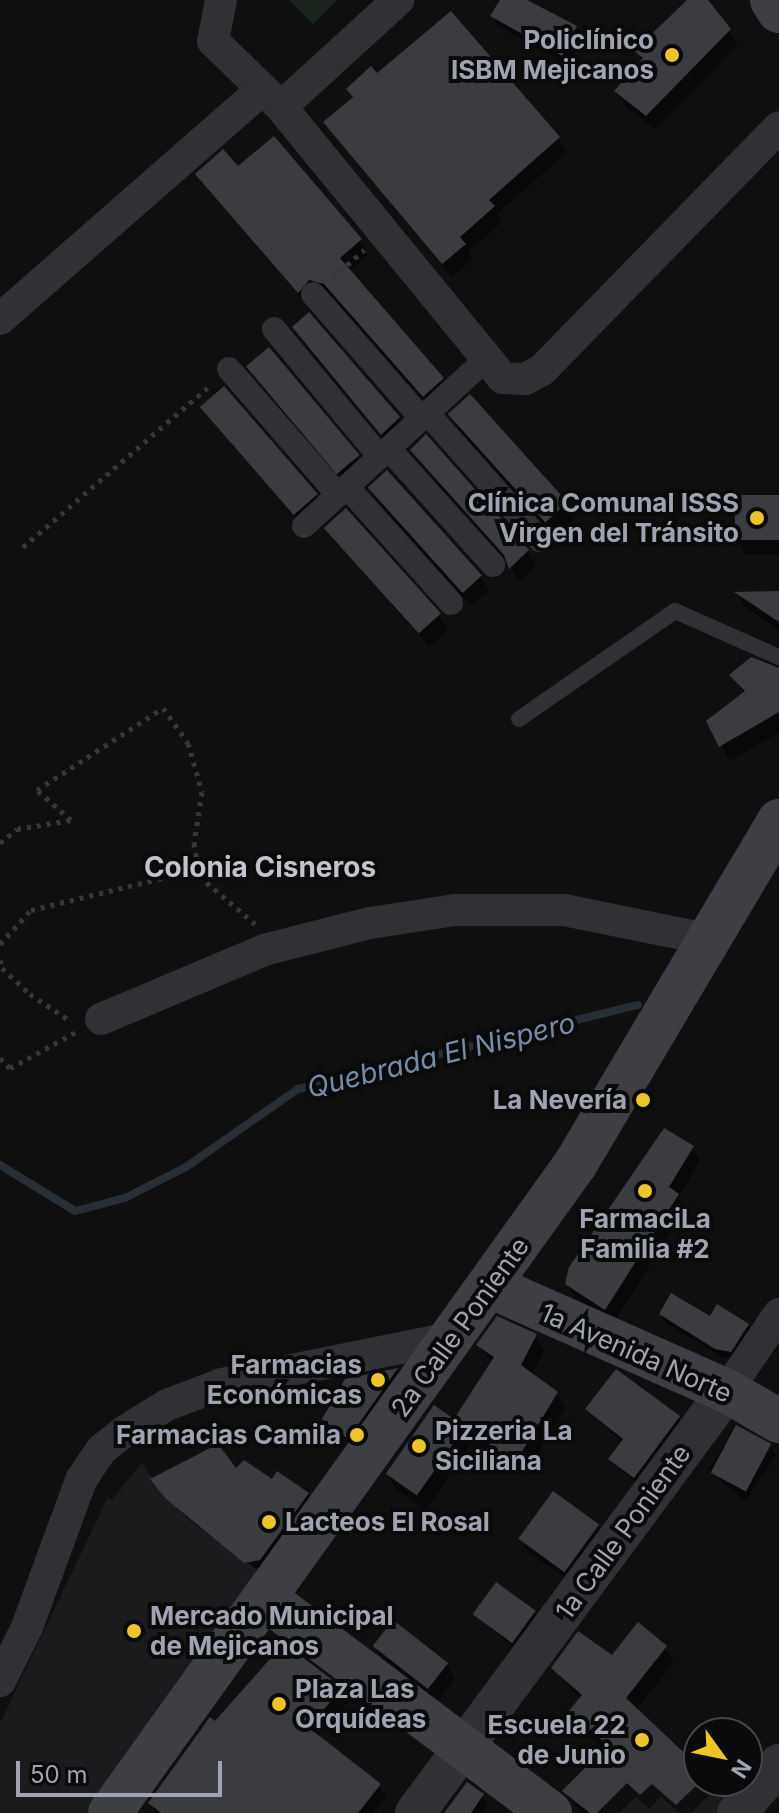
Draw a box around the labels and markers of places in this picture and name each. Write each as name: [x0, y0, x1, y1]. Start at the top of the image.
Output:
place label: Policlínico ISBM Mejicanos: [451, 24, 654, 86]
marker: Policlínico ISBM Mejicanos: [661, 44, 683, 66]
place label: Clínica Comunal ISSS Virgen del Tránsito: [468, 487, 739, 548]
marker: Clínica Comunal ISSS Virgen del Tránsito: [746, 507, 768, 529]
place label: La Nevería: [493, 1084, 627, 1116]
marker: La Nevería: [634, 1091, 652, 1109]
marker: FarmaciLa Familia #2: [636, 1182, 654, 1200]
place label: FarmaciLa Familia #2: [579, 1203, 711, 1264]
place label: Farmacias Económicas: [207, 1349, 362, 1410]
marker: Farmacias Económicas: [369, 1371, 387, 1389]
place label: Pizzeria La Siciliana: [435, 1415, 573, 1476]
place label: Farmacias Camila: [116, 1419, 341, 1451]
marker: Farmacias Camila: [348, 1426, 366, 1444]
marker: Pizzeria La Siciliana: [410, 1437, 428, 1455]
place label: Lacteos El Rosal: [285, 1506, 490, 1538]
marker: Lacteos El Rosal: [260, 1513, 278, 1531]
place label: Mercado Municipal de Mejicanos: [150, 1600, 394, 1662]
marker: Mercado Municipal de Mejicanos: [125, 1622, 143, 1640]
place label: Plaza Las Orquídeas: [295, 1673, 426, 1734]
marker: Plaza Las Orquídeas: [270, 1695, 288, 1713]
place label: Escuela 22 de Junio: [488, 1709, 626, 1770]
marker: Escuela 22 de Junio: [633, 1731, 651, 1749]

